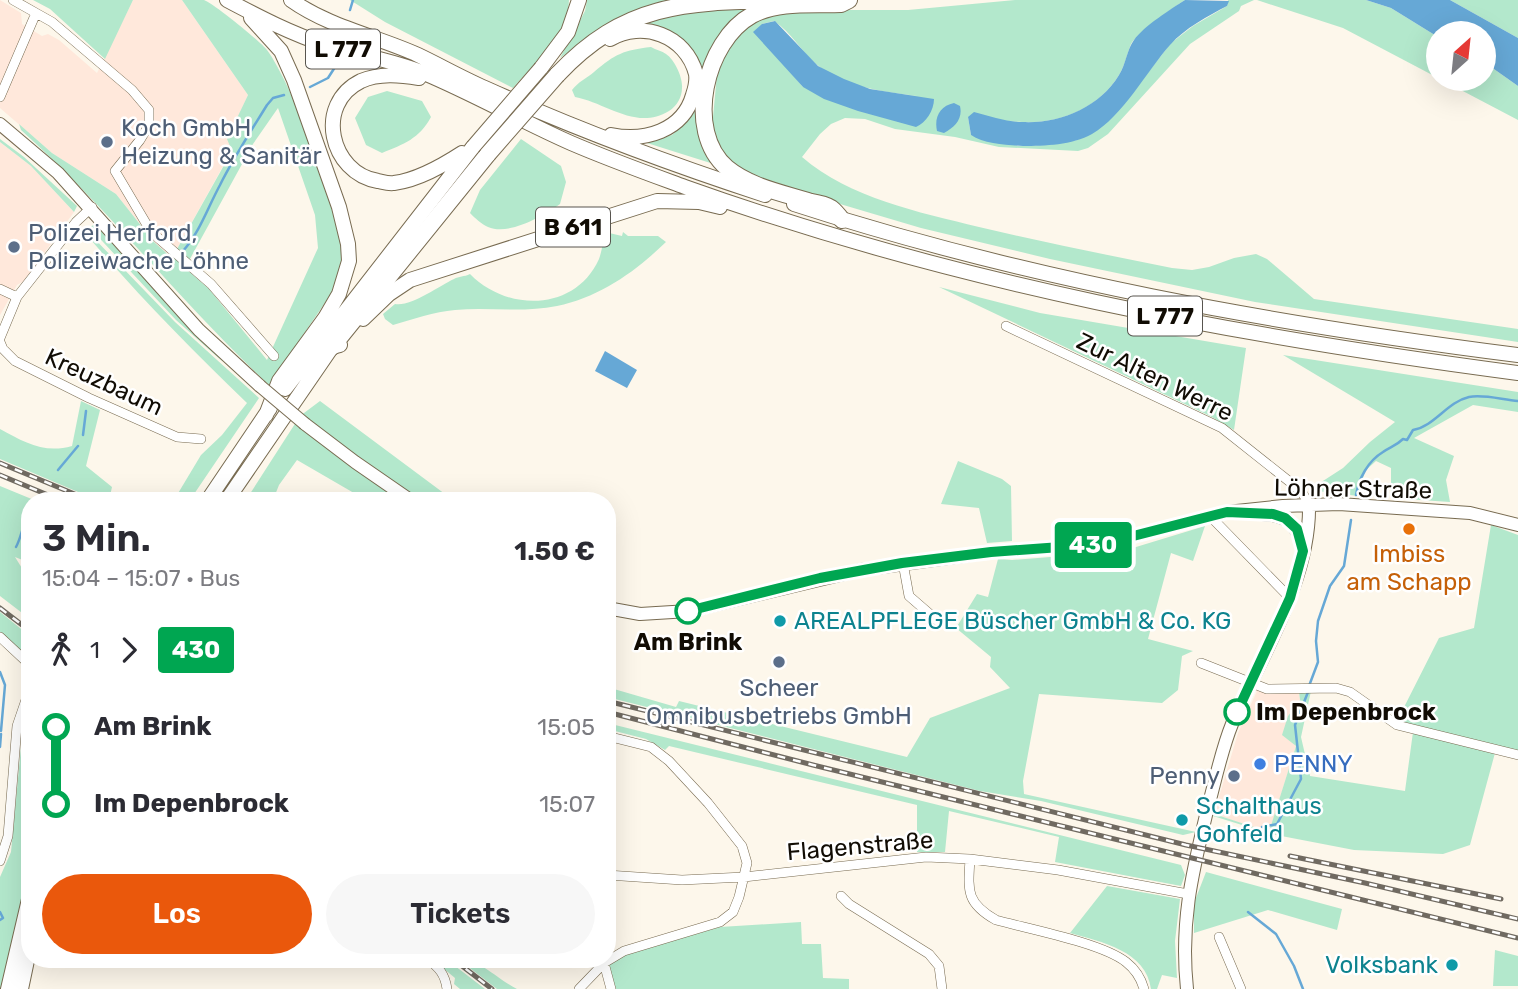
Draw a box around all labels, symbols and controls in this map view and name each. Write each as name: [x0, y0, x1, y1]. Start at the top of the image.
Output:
north arrow: [1426, 21, 1496, 91]
map controls: [1426, 21, 1496, 91]
road number: L 777: [306, 30, 380, 68]
place label: Koch GmbH Heizung & Sanitär: [121, 114, 322, 170]
marker: Koch GmbH Heizung & Sanitär: [99, 134, 115, 150]
road number: B 611: [536, 208, 610, 246]
place label: Polizei Herford, Polizeiwache Löhne: [28, 219, 249, 275]
marker: Polizei Herford, Polizeiwache Löhne: [6, 239, 22, 255]
road number: L 777: [1128, 296, 1202, 336]
street label: Zur Alten Werre: [1072, 327, 1238, 427]
street label: Kreuzbaum: [41, 343, 167, 421]
street label: Löhner Straße: [1274, 474, 1432, 504]
text: 3 Min.: [42, 515, 151, 561]
marker: Imbiss am Schapp: [1401, 521, 1417, 537]
line badge: 430: [1053, 522, 1133, 568]
text: 430: [1069, 531, 1117, 559]
text: 1.50 €: [514, 536, 595, 567]
place label: Imbiss am Schapp: [1346, 540, 1472, 596]
text: 15:04 – 15:07 · Bus: [42, 564, 240, 592]
marker: Am Brink: [675, 598, 701, 624]
place label: AREALPFLEGE Büscher GmbH & Co. KG: [794, 607, 1231, 635]
marker: AREALPFLEGE Büscher GmbH & Co. KG: [772, 613, 788, 629]
place label: Am Brink: [634, 628, 742, 656]
icon: walk: [42, 631, 80, 669]
icon: forward: [110, 631, 148, 669]
text: 1: [90, 636, 100, 664]
text: 430: [172, 636, 220, 664]
marker: Scheer Omnibusbetriebs GmbH: [771, 654, 787, 670]
place label: Scheer Omnibusbetriebs GmbH: [646, 674, 912, 730]
place label: Im Depenbrock: [1256, 698, 1436, 726]
marker: Im Depenbrock: [1224, 699, 1250, 725]
text: Am Brink: [94, 711, 211, 742]
text: 15:05: [537, 713, 595, 741]
place label: PENNY: [1274, 750, 1353, 778]
marker: PENNY: [1252, 756, 1268, 772]
place label: Penny: [1149, 762, 1220, 790]
marker: Penny: [1226, 768, 1242, 784]
text: Im Depenbrock: [94, 788, 289, 819]
text: 15:07: [539, 790, 595, 818]
place label: Schalthaus Gohfeld: [1196, 792, 1322, 848]
marker: Schalthaus Gohfeld: [1174, 812, 1190, 828]
street label: Flagenstraße: [786, 826, 934, 866]
button: Los: [42, 874, 312, 954]
button: Tickets: [326, 874, 595, 954]
place label: Volksbank: [1325, 951, 1439, 979]
marker: Volksbank: [1444, 957, 1460, 973]

